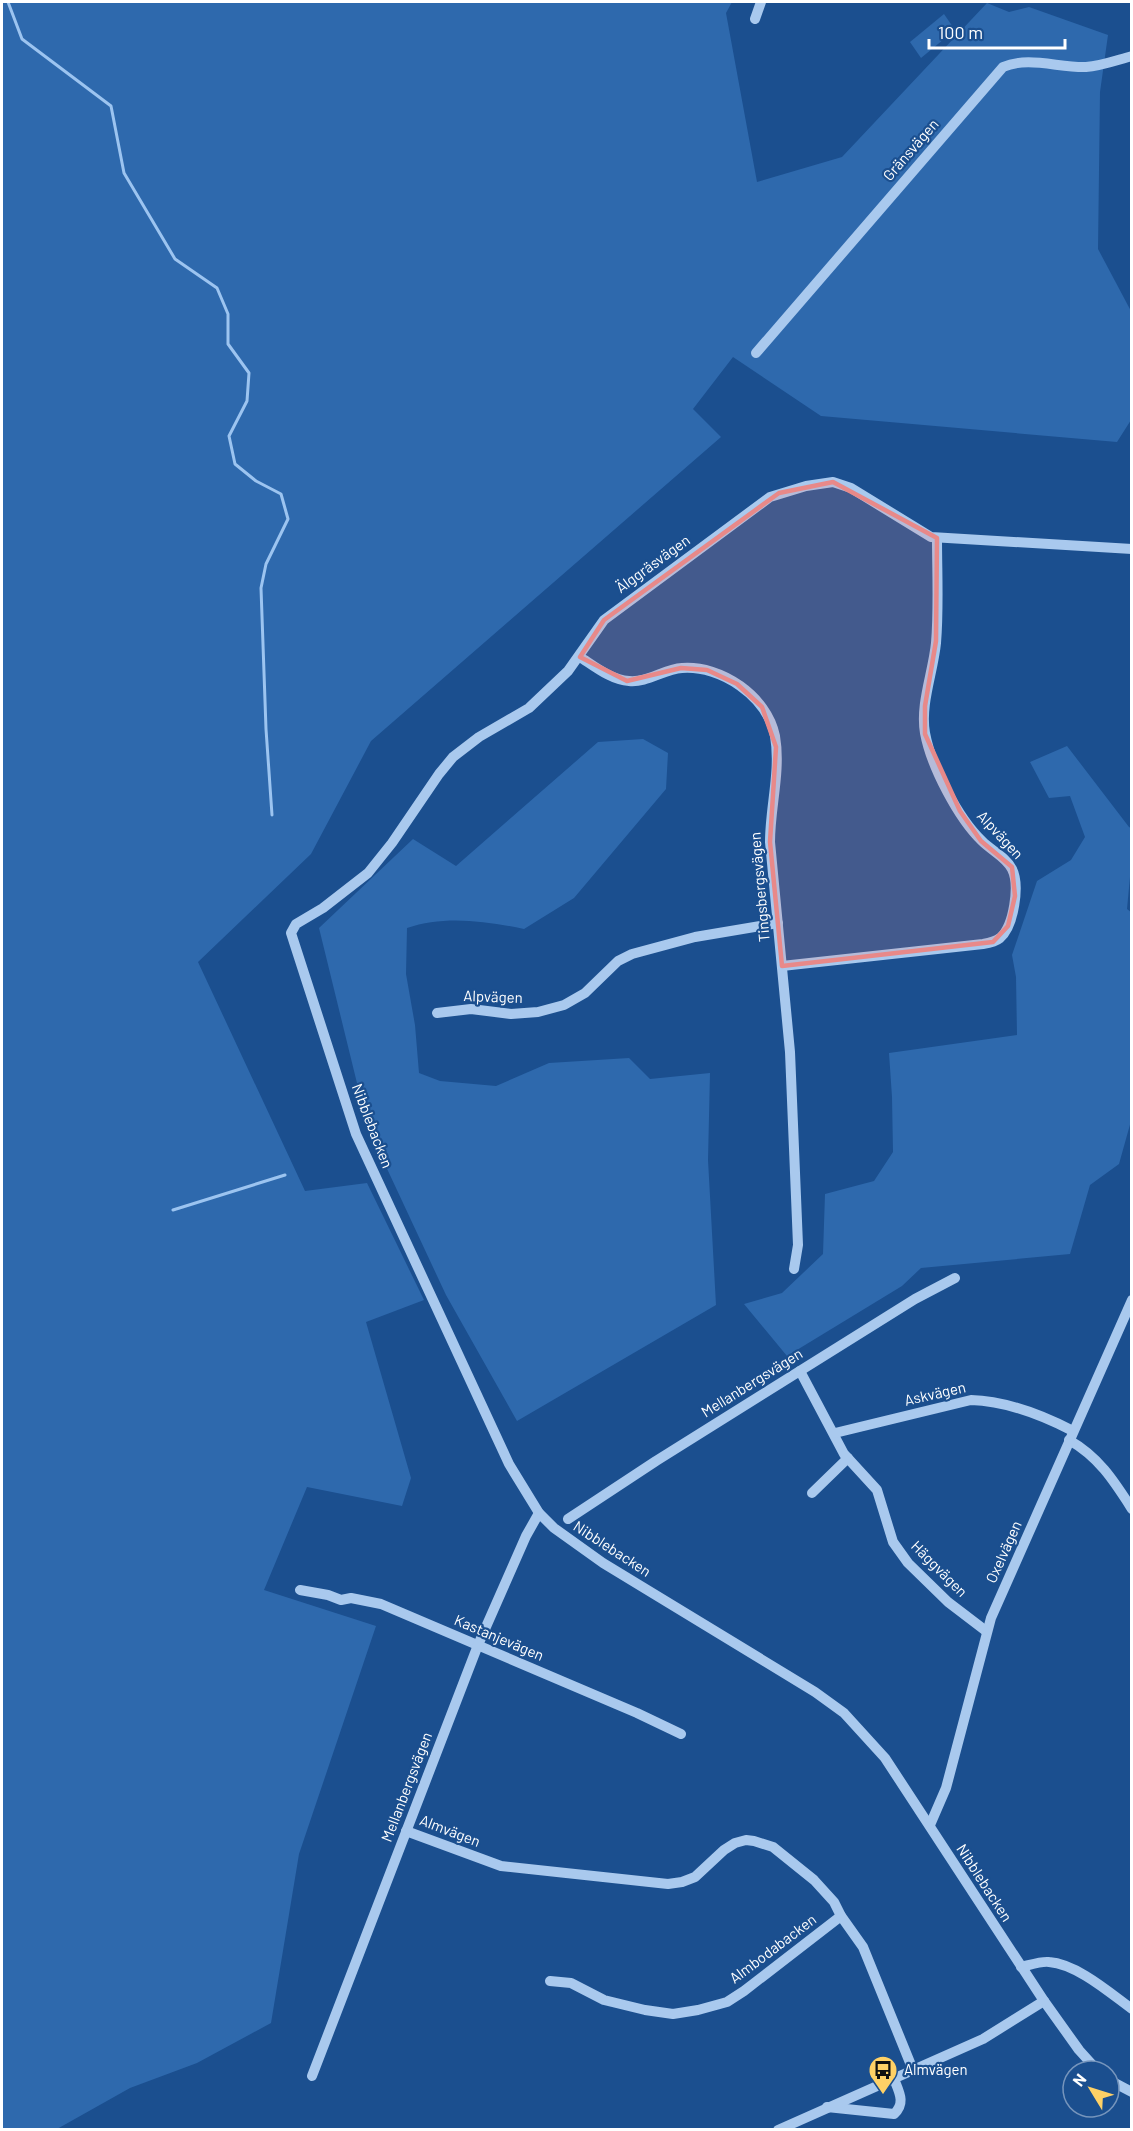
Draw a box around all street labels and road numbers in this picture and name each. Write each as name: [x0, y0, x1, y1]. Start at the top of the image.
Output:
street label: Gränsvägen: [879, 115, 942, 184]
street label: Älggräsvägen: [612, 530, 693, 596]
street label: Alpvägen: [974, 806, 1028, 862]
street label: Tingsbergsvägen: [745, 831, 773, 943]
street label: Alpvägen: [463, 986, 523, 1006]
street label: Nibblebacken: [349, 1081, 397, 1170]
street label: Mellanbergsvägen: [697, 1344, 805, 1421]
street label: Askvägen: [902, 1377, 967, 1409]
street label: Nibblebacken: [570, 1516, 655, 1580]
street label: Oxelvägen: [981, 1518, 1025, 1586]
street label: Häggvägen: [908, 1536, 972, 1600]
street label: Kastanjevägen: [452, 1610, 547, 1664]
street label: Mellanbergsvägen: [377, 1729, 435, 1844]
street label: Almvägen: [417, 1810, 483, 1850]
street label: Nibblebacken: [953, 1840, 1017, 1925]
street label: Almbodabacken: [725, 1910, 819, 1987]

